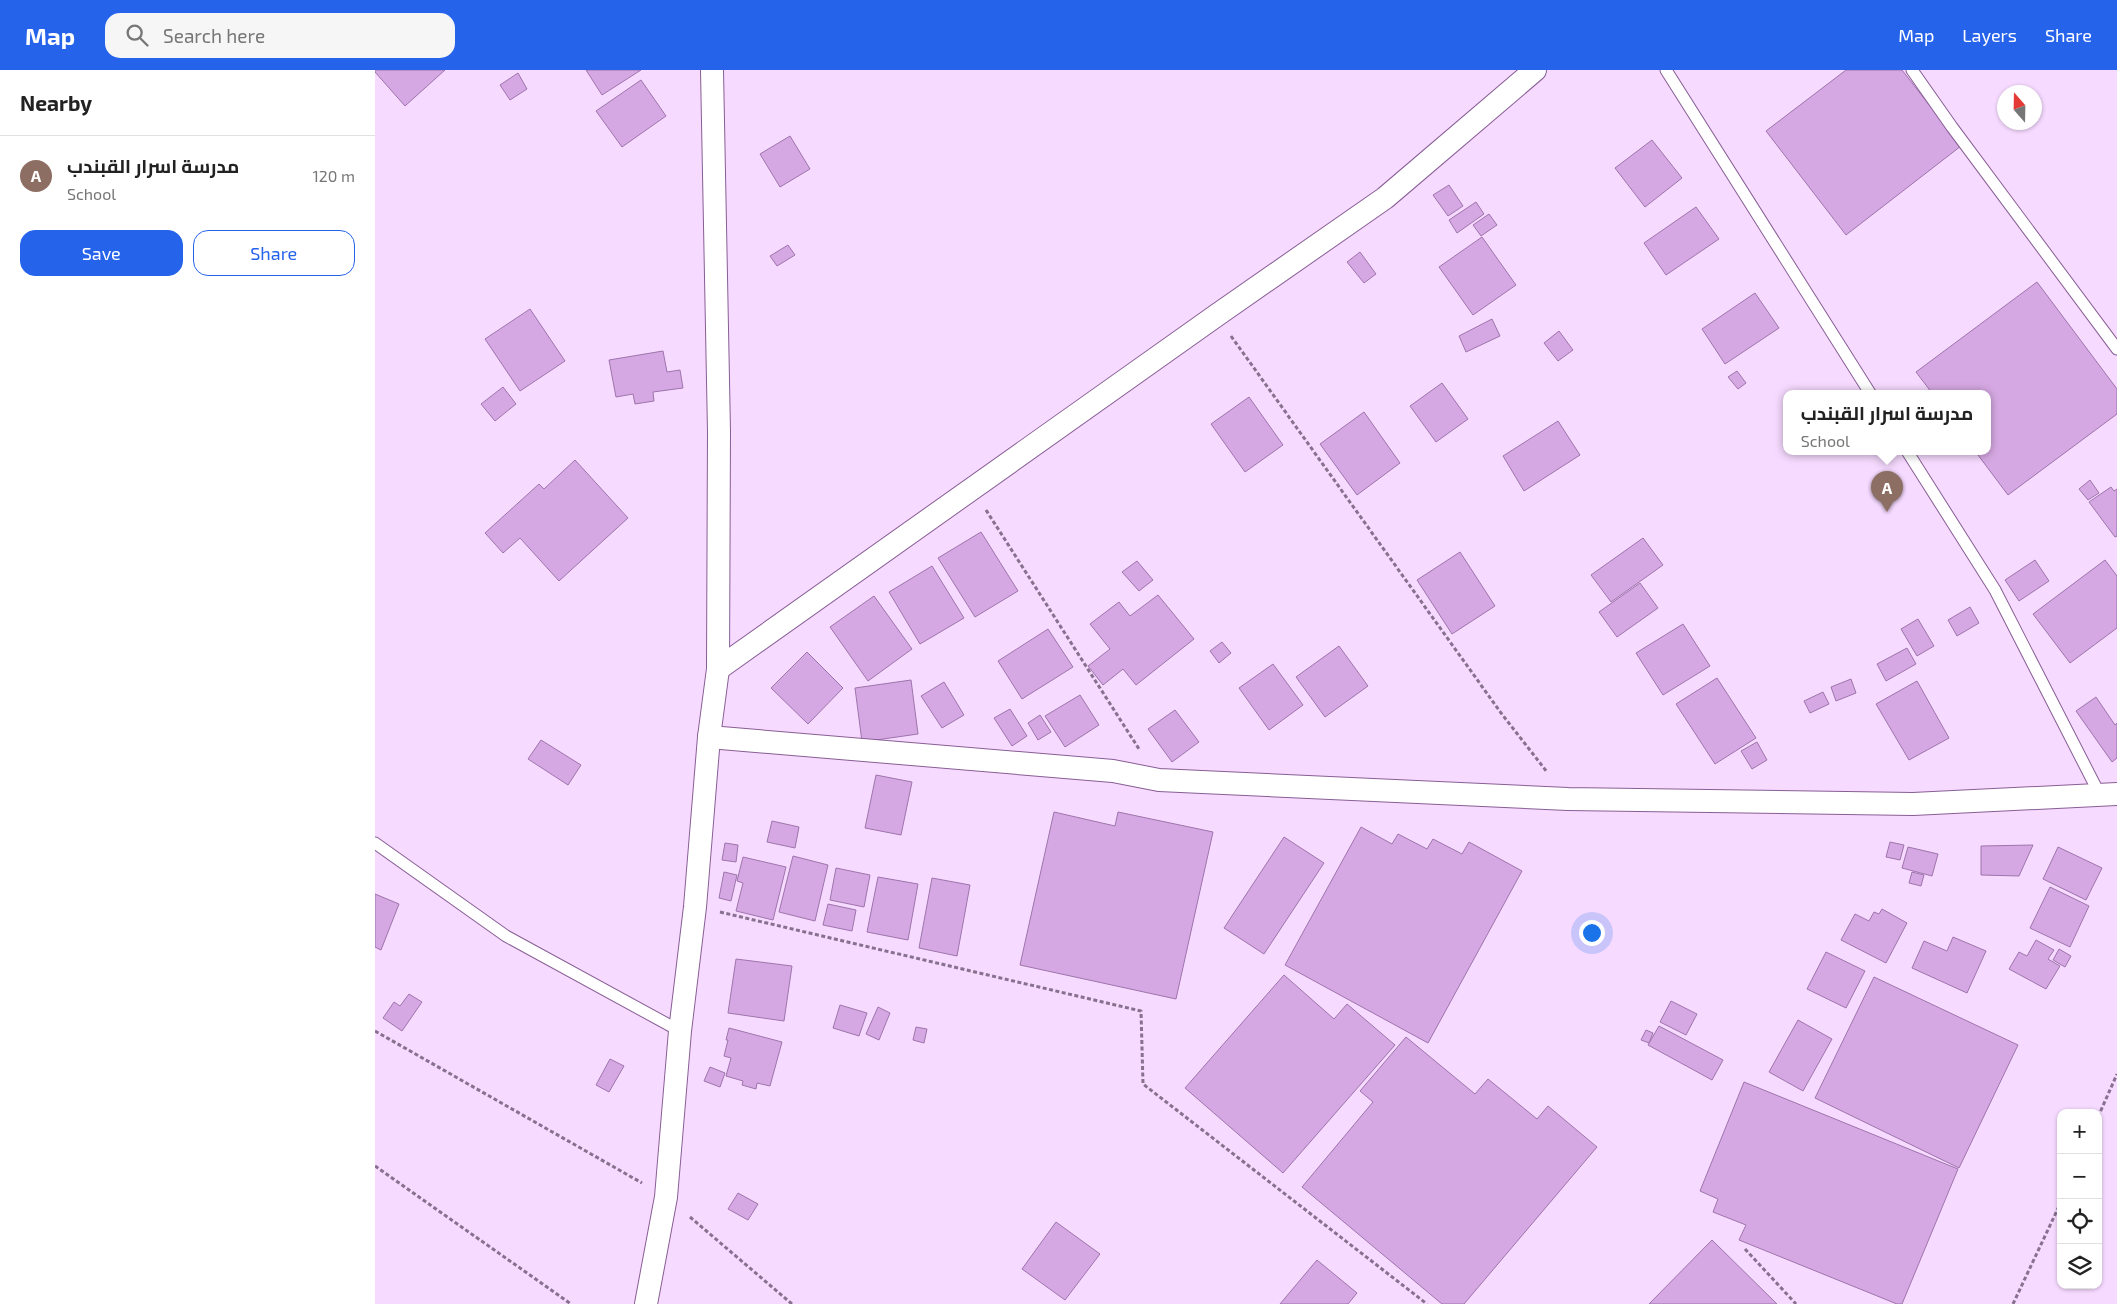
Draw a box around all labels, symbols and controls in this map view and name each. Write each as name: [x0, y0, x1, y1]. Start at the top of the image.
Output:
search box: [105, 13, 455, 58]
text: Map: [25, 21, 75, 50]
icon: search: [123, 21, 151, 49]
text: Search here: [163, 24, 265, 47]
text: Map: [1898, 24, 1934, 46]
text: Layers: [1962, 24, 2017, 46]
text: Share: [2045, 24, 2092, 46]
north arrow: [1997, 85, 2042, 130]
text: Nearby: [20, 90, 92, 115]
text: مدرسة اسرار القبندب: [67, 154, 239, 177]
text: A: [31, 166, 41, 185]
text: 120 m: [312, 166, 355, 185]
text: School: [67, 184, 116, 203]
button: Save: [20, 230, 183, 276]
button: Share: [193, 230, 355, 276]
popup: [1783, 390, 1991, 455]
text: مدرسة اسرار القبندب: [1801, 401, 1973, 424]
text: School: [1801, 431, 1850, 450]
pin: A: [1871, 471, 1903, 512]
your location: [1579, 920, 1605, 946]
map controls: [2057, 1109, 2102, 1289]
button: +: [2057, 1109, 2102, 1154]
button: −: [2057, 1154, 2102, 1199]
button: locate: [2057, 1199, 2102, 1244]
button: layers: [2057, 1244, 2102, 1289]

